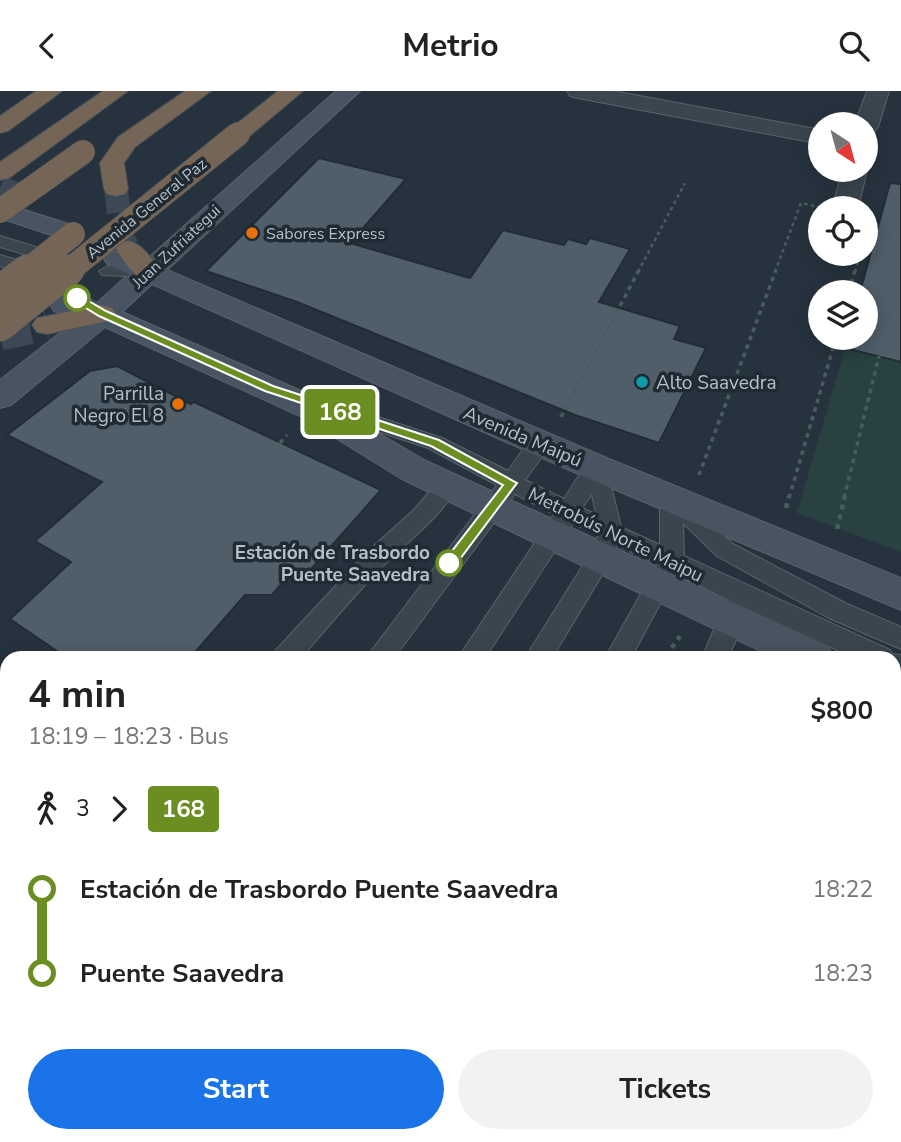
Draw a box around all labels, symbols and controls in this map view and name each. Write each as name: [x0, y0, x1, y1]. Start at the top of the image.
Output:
text: Metrio: [402, 24, 499, 67]
icon: back: [28, 27, 66, 65]
icon: search: [835, 27, 873, 65]
north arrow: [808, 112, 878, 182]
map controls: [808, 112, 878, 350]
street label: Avenida General Paz: [82, 153, 211, 264]
button: locate: [808, 196, 878, 266]
street label: Juan Zufriategui: [127, 200, 226, 294]
place label: Sabores Express: [266, 223, 385, 245]
marker: Sabores Express: [244, 225, 260, 241]
button: layers: [808, 280, 878, 350]
unlabelled marker: [64, 285, 90, 311]
place label: Alto Saavedra: [656, 370, 777, 396]
marker: Alto Saavedra: [634, 374, 650, 390]
place label: Parrilla Negro El 8: [74, 381, 164, 429]
line badge: 168: [300, 389, 380, 435]
marker: Parrilla Negro El 8: [170, 396, 186, 412]
text: 168: [318, 396, 362, 428]
street label: Avenida Maipú: [459, 400, 586, 474]
street label: Metrobús Norte Maipu: [524, 481, 708, 589]
place label: Estación de Trasbordo Puente Saavedra: [235, 540, 430, 588]
marker: Estación de Trasbordo Puente Saavedra: [436, 550, 462, 576]
text: 4 min: [28, 669, 126, 720]
text: $800: [811, 693, 873, 728]
text: 18:19 – 18:23 · Bus: [28, 721, 229, 752]
icon: walk: [28, 790, 66, 828]
icon: forward: [100, 790, 138, 828]
text: 3: [76, 793, 90, 824]
text: 168: [162, 793, 205, 825]
text: Estación de Trasbordo Puente Saavedra: [80, 872, 558, 907]
text: 18:22: [813, 874, 873, 905]
text: Puente Saavedra: [80, 956, 284, 991]
text: 18:23: [813, 958, 873, 989]
button: Start: [28, 1049, 444, 1129]
button: Tickets: [458, 1049, 873, 1129]

